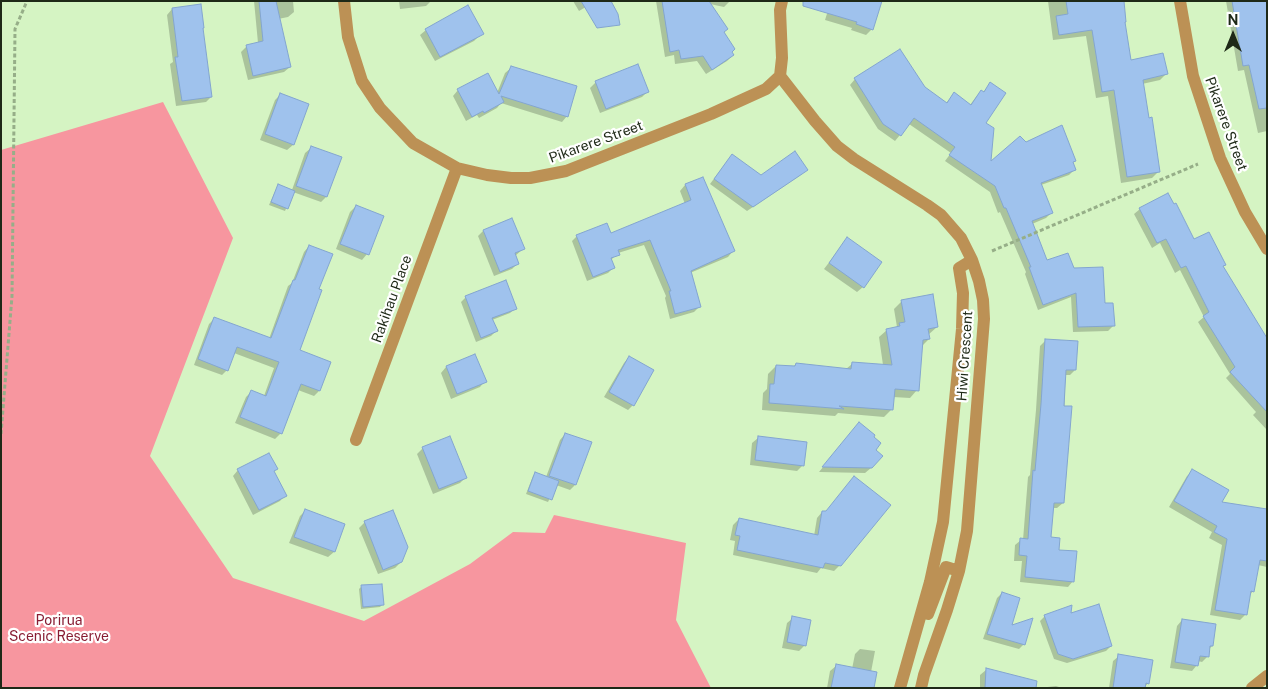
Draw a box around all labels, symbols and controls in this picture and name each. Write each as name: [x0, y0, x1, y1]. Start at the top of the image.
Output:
north arrow: [1208, 10, 1258, 60]
text: N: [1228, 12, 1238, 28]
street label: Pikarere Street: [1201, 75, 1251, 173]
street label: Pikarere Street: [547, 117, 645, 167]
street label: Rakihau Place: [368, 253, 416, 345]
street label: Hiwi Crescent: [953, 310, 977, 402]
park label: Porirua Scenic Reserve: [9, 613, 109, 646]

